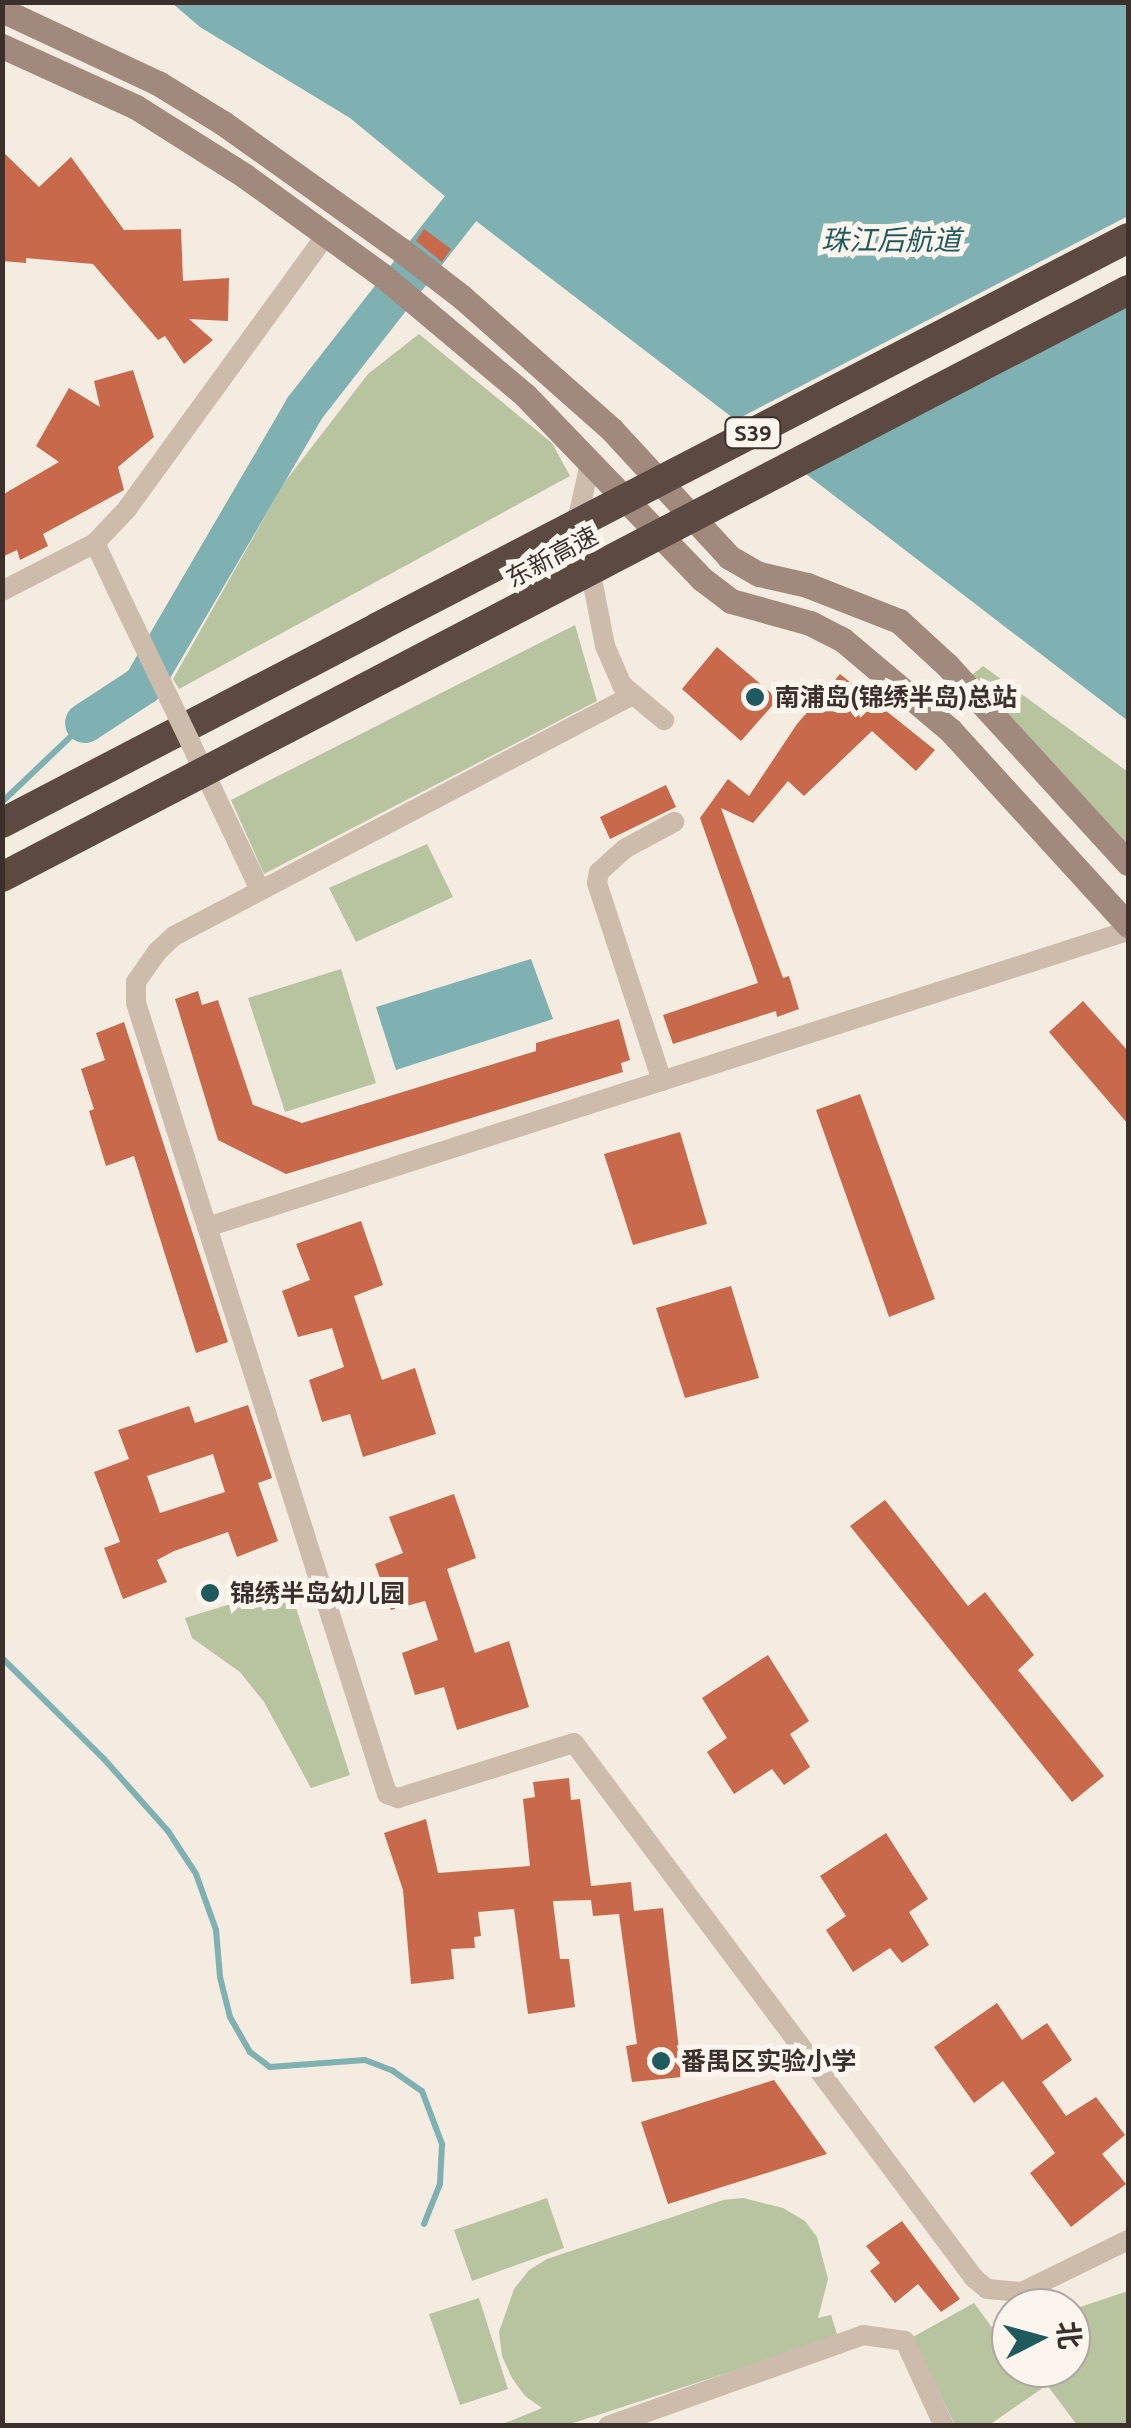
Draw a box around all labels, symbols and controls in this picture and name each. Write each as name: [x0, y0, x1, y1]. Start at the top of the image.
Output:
water label: 珠江后航道: [821, 223, 961, 257]
road number: S39: [723, 416, 783, 450]
street label: 东新高速: [501, 520, 603, 594]
place label: 南浦岛(锦绣半岛)总站: [775, 682, 1017, 712]
marker: 南浦岛(锦绣半岛)总站: [744, 686, 766, 708]
place label: 锦绣半岛幼儿园: [230, 1578, 405, 1608]
marker: 锦绣半岛幼儿园: [199, 1582, 221, 1604]
place label: 番禺区实验小学: [681, 2046, 856, 2076]
marker: 番禺区实验小学: [650, 2050, 672, 2072]
north arrow: [991, 2288, 1091, 2388]
text: 北: [1052, 2319, 1086, 2351]

